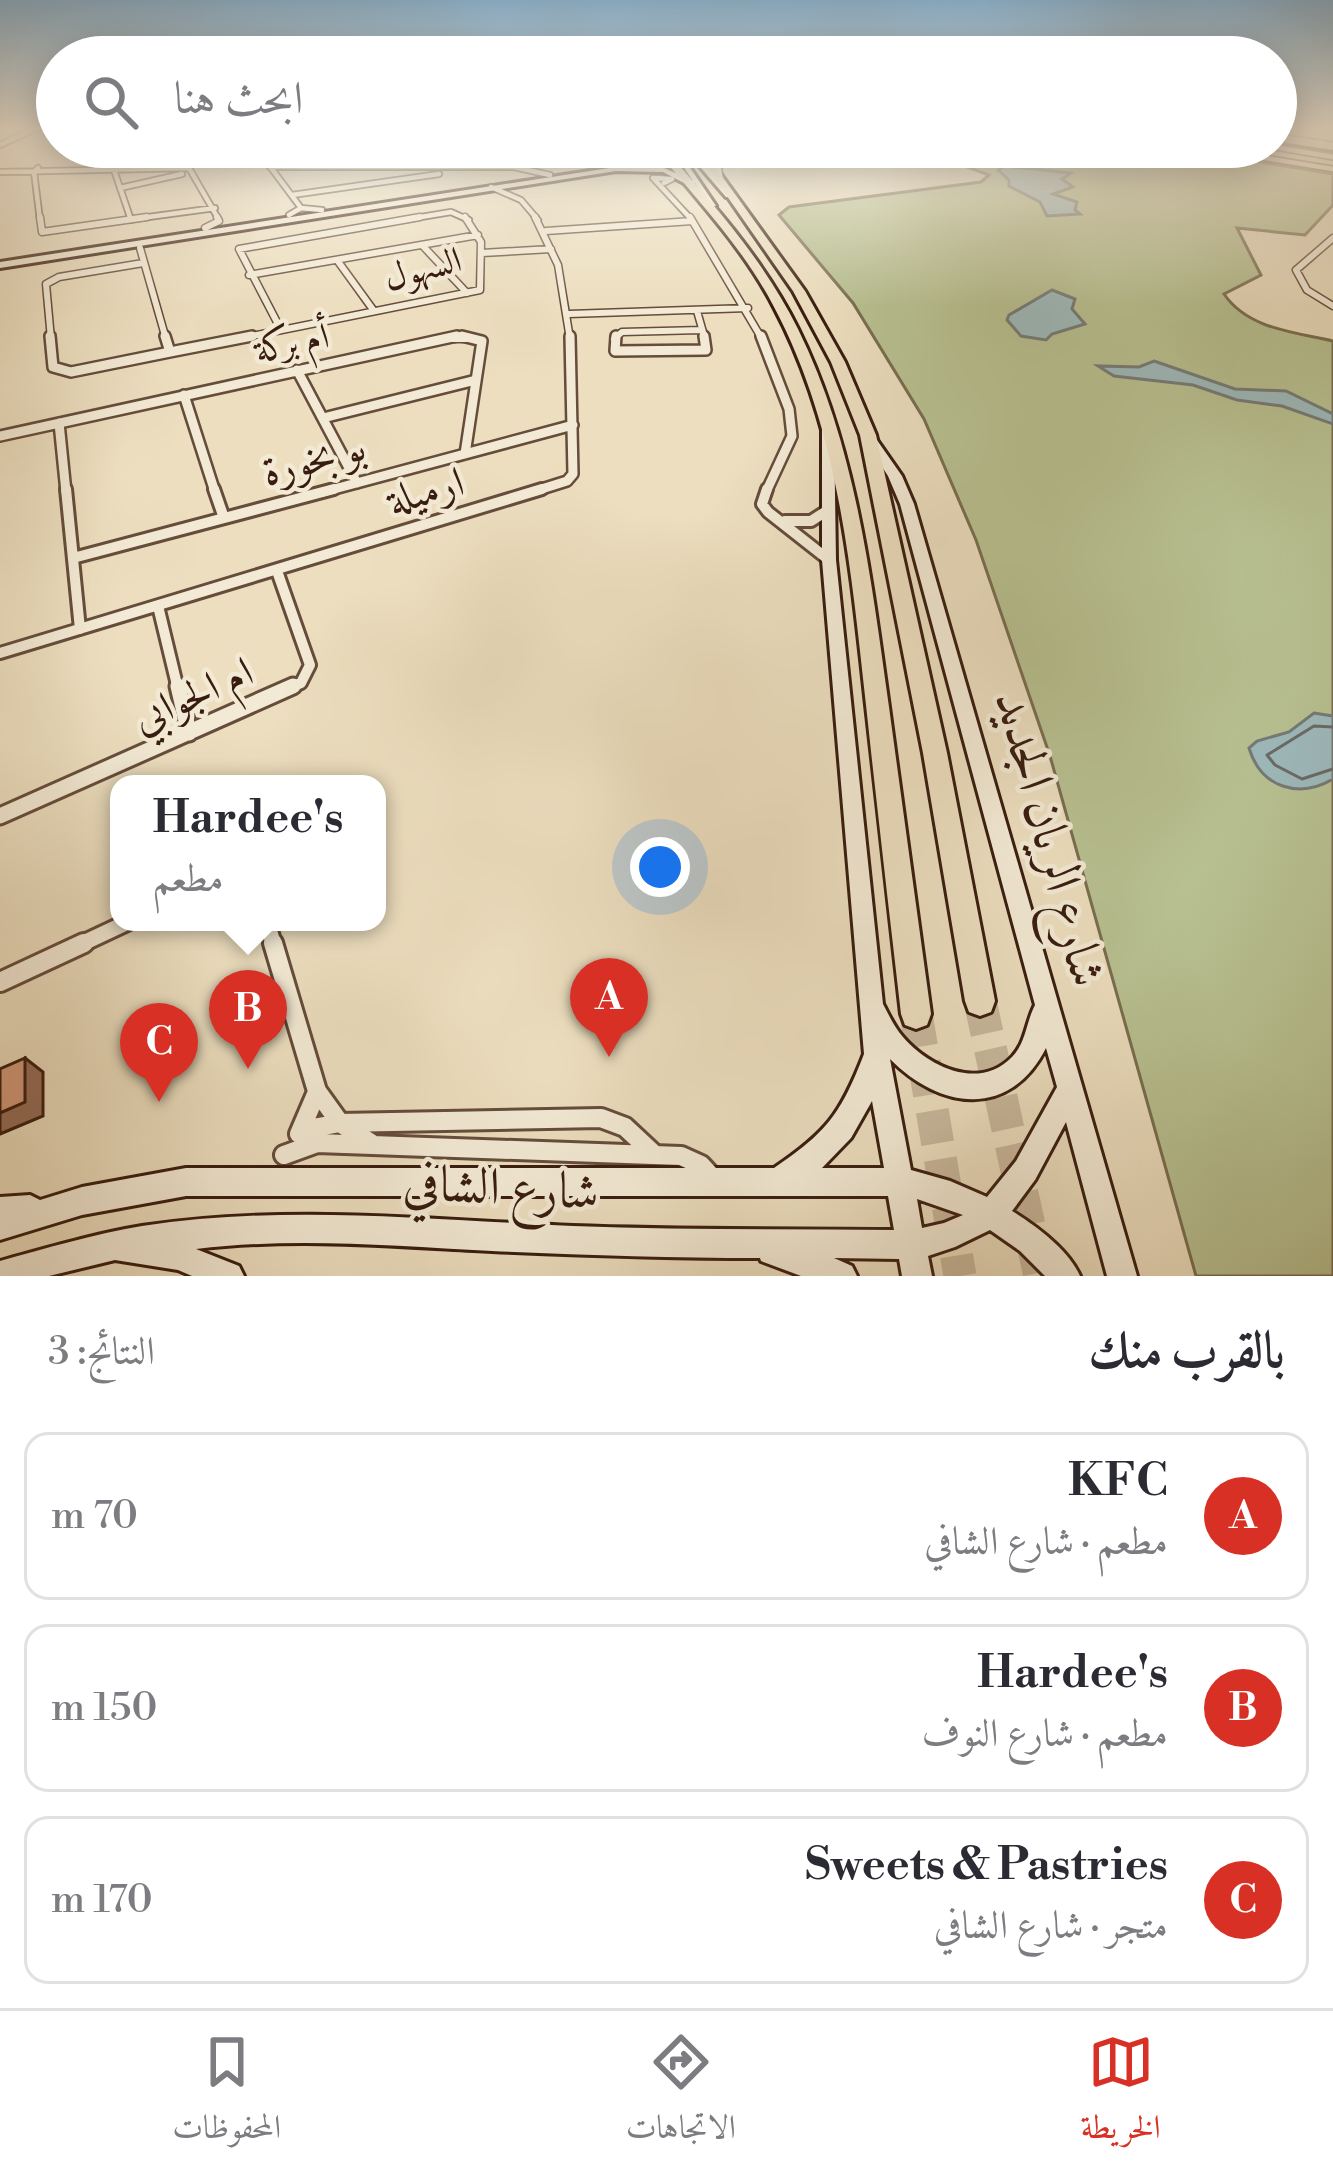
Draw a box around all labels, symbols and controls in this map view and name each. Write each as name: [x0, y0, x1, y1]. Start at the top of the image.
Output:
search box: [36, 36, 1297, 168]
icon: search: [78, 69, 144, 135]
text: ابحث هنا: [174, 71, 303, 128]
street label: السهول: [379, 238, 467, 302]
street label: أم بركة: [248, 310, 335, 381]
street label: بو بخورة: [257, 421, 371, 499]
street label: ارميلة: [380, 456, 470, 529]
street label: ام الجوابي: [124, 646, 265, 753]
street label: شارع الريان الجديد: [971, 684, 1119, 996]
popup: [110, 775, 386, 931]
text: Hardee's: [152, 790, 344, 847]
your location: [630, 837, 690, 897]
text: مطعم: [152, 855, 224, 904]
pin: A: [570, 958, 648, 1057]
pin: B: [209, 970, 287, 1069]
pin: C: [120, 1003, 198, 1102]
street label: شارع الشافي: [401, 1152, 601, 1234]
text: بالقرب منك: [1088, 1320, 1285, 1384]
text: النتائج: 3: [48, 1328, 155, 1377]
text: KFC: [1068, 1453, 1168, 1510]
text: 70 m: [51, 1492, 138, 1541]
text: A: [1229, 1492, 1257, 1541]
text: مطعم · شارع الشافي: [924, 1518, 1168, 1567]
text: Hardee's: [977, 1645, 1168, 1702]
text: 150 m: [51, 1684, 157, 1733]
text: B: [1228, 1684, 1258, 1733]
text: مطعم · شارع النوف: [922, 1710, 1168, 1759]
text: Sweets & Pastries: [805, 1837, 1168, 1894]
text: 170 m: [51, 1876, 153, 1925]
text: C: [1229, 1876, 1257, 1925]
text: متجر · شارع الشافي: [934, 1902, 1168, 1951]
tab: المحفوظات: [172, 2029, 281, 2159]
tab: الاتجاهات: [626, 2029, 736, 2159]
tab: الخريطة: [1080, 2029, 1161, 2159]

